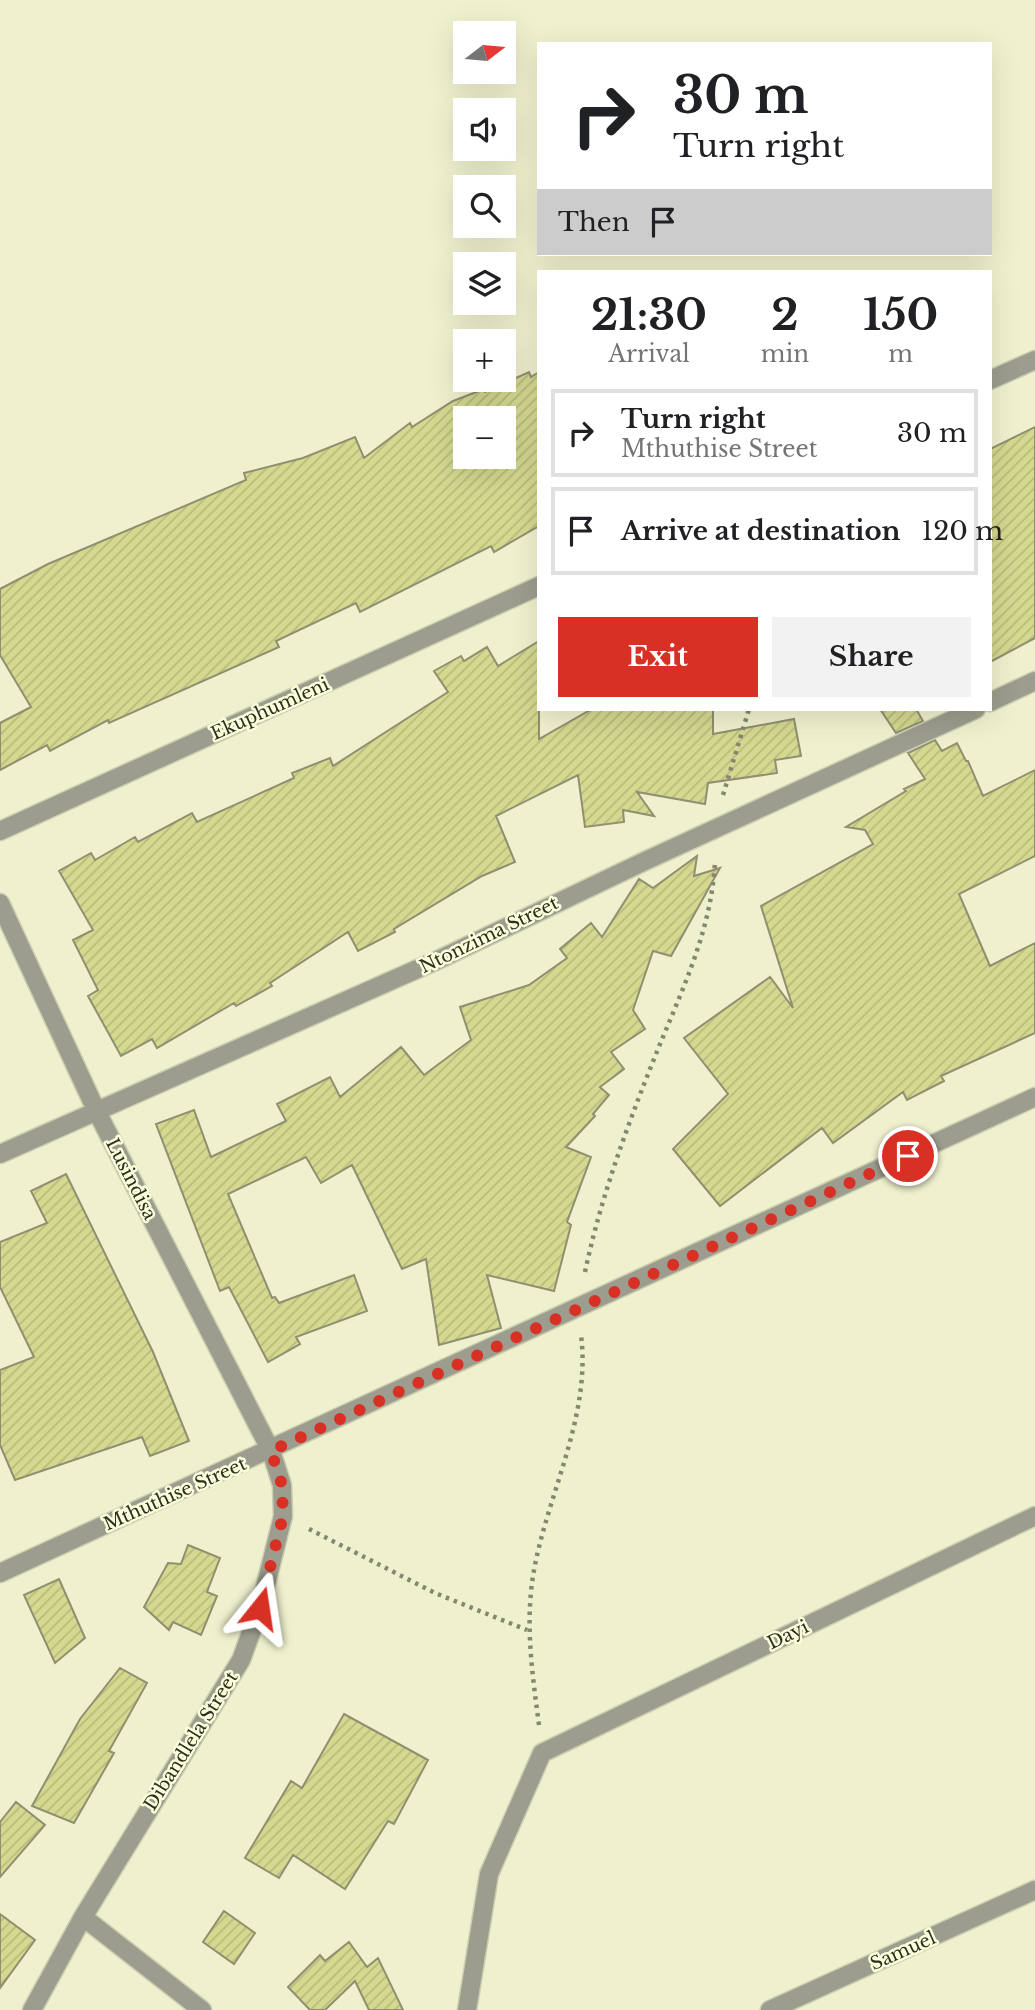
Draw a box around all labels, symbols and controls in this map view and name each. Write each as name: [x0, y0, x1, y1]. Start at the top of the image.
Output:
north arrow: [453, 21, 516, 84]
map controls: [453, 21, 516, 469]
text: 30 m: [673, 65, 808, 126]
icon: right: [558, 70, 649, 161]
button: sound: [453, 98, 516, 161]
text: Turn right: [673, 126, 844, 166]
button: search: [453, 175, 516, 238]
icon: arrive: [644, 203, 682, 241]
text: Then: [558, 206, 630, 238]
button: layers: [453, 252, 516, 315]
text: 21:30: [591, 289, 707, 341]
text: 2: [771, 289, 799, 341]
text: 150: [863, 289, 938, 341]
button: +: [453, 329, 516, 392]
text: Arrival: [608, 340, 690, 368]
text: min: [761, 340, 809, 368]
text: m: [888, 340, 913, 368]
text: Turn right: [621, 403, 766, 435]
button: −: [453, 406, 516, 469]
icon: right: [562, 414, 600, 452]
text: 30 m: [897, 417, 967, 449]
text: Mthuthise Street: [621, 435, 817, 463]
icon: arrive: [562, 512, 600, 550]
text: Arrive at destination: [621, 515, 901, 547]
text: 120 m: [922, 515, 1003, 547]
button: Exit: [558, 617, 758, 697]
button: Share: [772, 617, 971, 697]
street label: Ekuphumleni: [208, 673, 332, 745]
street label: Ntonzima Street: [416, 892, 562, 978]
pin: [878, 1126, 938, 1186]
street label: Lusindisa: [101, 1135, 161, 1223]
icon: arrive: [889, 1137, 927, 1175]
street label: Mthuthise Street: [100, 1453, 250, 1535]
position arrow: [223, 1571, 297, 1645]
street label: Dayi: [764, 1616, 812, 1654]
street label: Dibandlela Street: [139, 1667, 243, 1814]
street label: Samuel: [867, 1927, 939, 1975]

